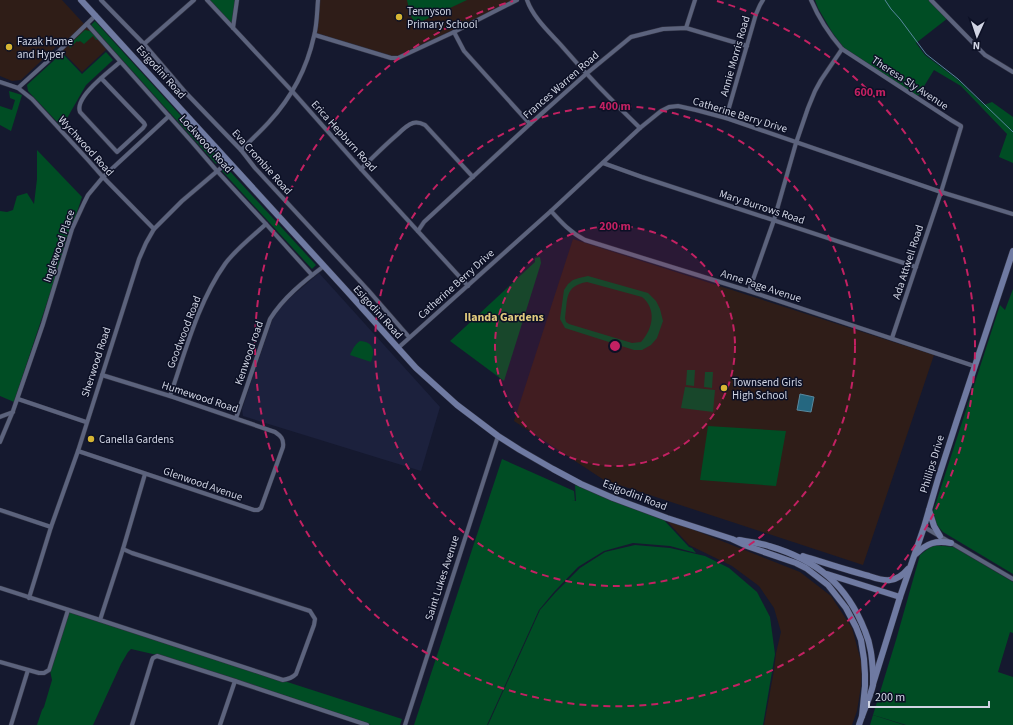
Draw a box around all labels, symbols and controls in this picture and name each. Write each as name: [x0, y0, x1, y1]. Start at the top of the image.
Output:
place label: Tennyson Primary School: [407, 4, 478, 32]
marker: Tennyson Primary School: [394, 12, 404, 22]
street label: Annie Morris Road: [716, 14, 754, 98]
north arrow: [957, 16, 997, 56]
place label: Fazak Home and Hyper: [17, 34, 73, 62]
text: N: [972, 38, 981, 53]
marker: Fazak Home and Hyper: [4, 42, 14, 52]
street label: Esigodini Road: [133, 42, 189, 102]
street label: Frances Warren Road: [520, 48, 602, 122]
street label: Theresa Sly Avenue: [869, 53, 952, 114]
text: 600 m: [854, 84, 886, 101]
street label: Catherine Berry Drive: [691, 93, 790, 137]
street label: Erica Hepburn Road: [308, 97, 380, 175]
text: 400 m: [599, 98, 631, 115]
street label: Lockwood Road: [176, 112, 236, 176]
street label: Wychwood Road: [55, 113, 117, 179]
street label: Eva Crombie Road: [228, 126, 296, 198]
street label: Mary Burrows Road: [717, 186, 807, 228]
street label: Inglewood Place: [40, 207, 79, 284]
text: 200 m: [599, 218, 631, 235]
street label: Ada Attwell Road: [889, 223, 927, 301]
street label: Catherine Berry Drive: [415, 245, 498, 322]
street label: Anne Page Avenue: [719, 266, 804, 306]
street label: Esigodini Road: [350, 282, 406, 342]
street label: Goodwood Road: [163, 294, 205, 370]
district label: Ilanda Gardens: [464, 309, 544, 326]
street label: Kenwood road: [231, 319, 267, 387]
street label: Sherwood Road: [78, 325, 114, 399]
centre of rings: [608, 339, 622, 353]
place label: Townsend Girls High School: [732, 375, 803, 403]
street label: Humewood Road: [160, 378, 240, 416]
marker: Townsend Girls High School: [719, 383, 729, 393]
place label: Canella Gardens: [99, 432, 174, 447]
street label: Phillips Drive: [916, 433, 948, 495]
marker: Canella Gardens: [86, 434, 96, 444]
street label: Glenwood Avenue: [161, 463, 245, 505]
street label: Esigodini Road: [601, 476, 669, 514]
street label: Saint Lukes Avenue: [421, 533, 463, 622]
scale bar: [869, 683, 989, 709]
text: 200 m: [875, 689, 905, 706]

